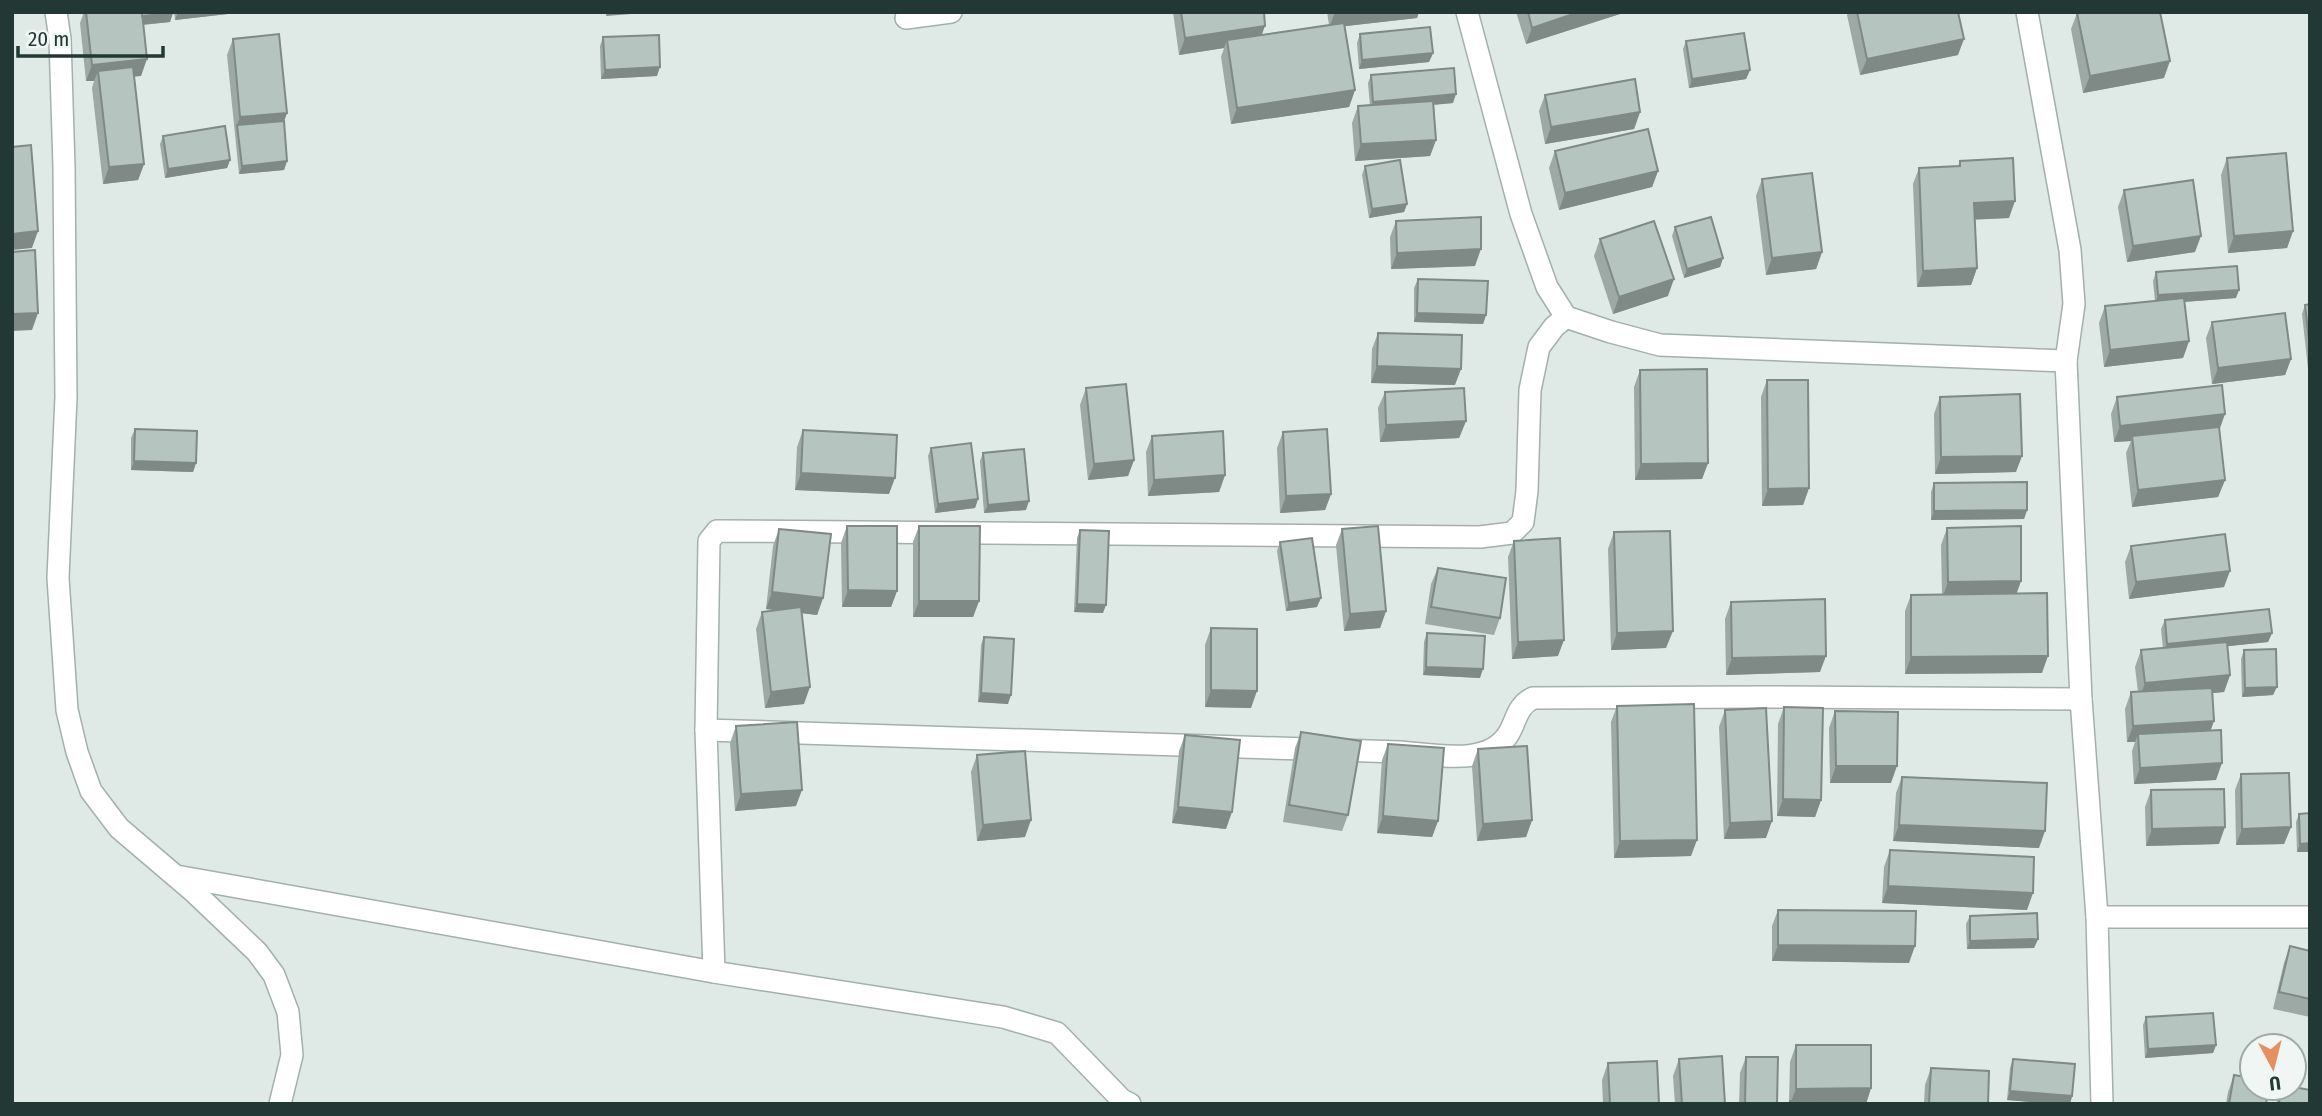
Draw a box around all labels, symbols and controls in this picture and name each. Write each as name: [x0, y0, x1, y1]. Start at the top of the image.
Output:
scale bar: [18, 14, 163, 58]
text: 20 m: [28, 26, 69, 52]
north arrow: [2238, 1032, 2308, 1102]
text: U: [2268, 1071, 2282, 1095]

